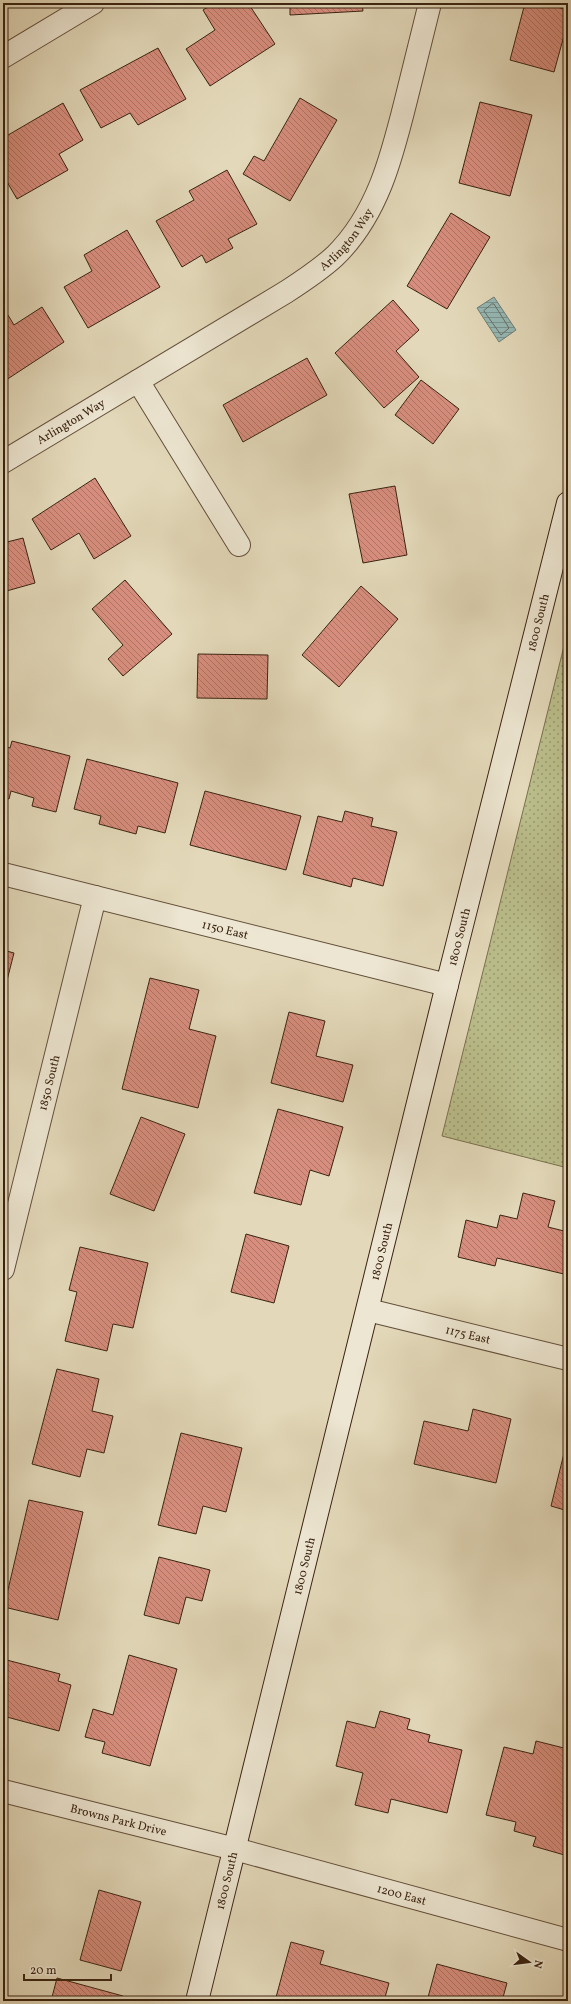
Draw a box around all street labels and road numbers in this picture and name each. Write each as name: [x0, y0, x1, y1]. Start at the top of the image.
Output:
street label: Arlington Way: [316, 205, 378, 275]
street label: Arlington Way: [34, 395, 109, 449]
street label: 1800 South: [524, 592, 554, 653]
street label: 1800 South: [445, 906, 475, 968]
street label: 1150 East: [200, 917, 250, 944]
street label: 1850 South: [35, 1053, 65, 1112]
street label: 1800 South: [368, 1221, 397, 1282]
street label: 1175 East: [444, 1322, 492, 1349]
street label: 1800 South: [290, 1536, 320, 1597]
street label: Browns Park Drive: [68, 1801, 169, 1841]
street label: 1800 South: [213, 1850, 242, 1911]
street label: 1200 East: [375, 1881, 428, 1910]

